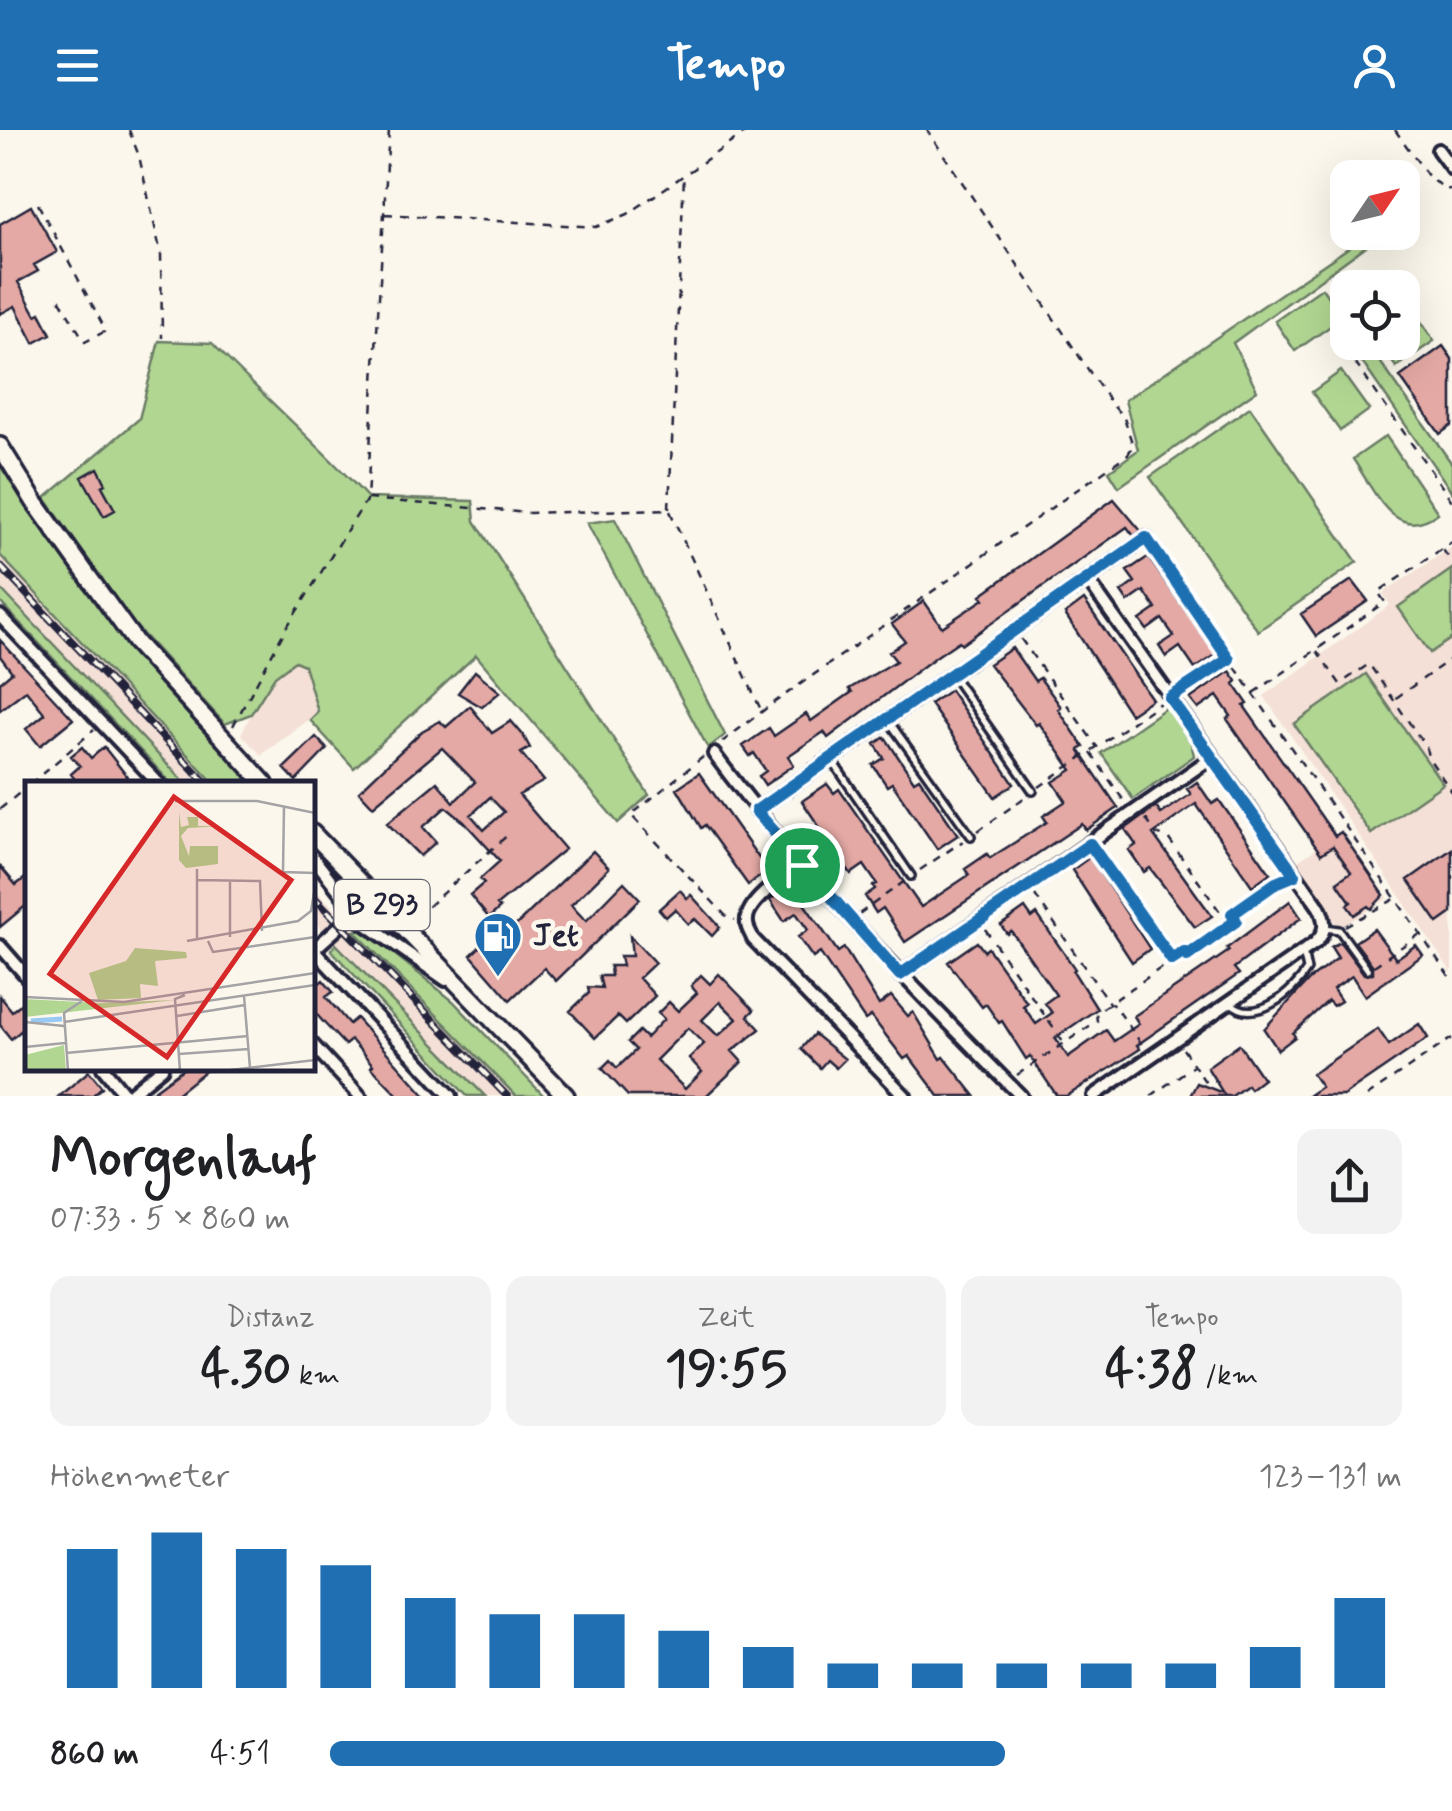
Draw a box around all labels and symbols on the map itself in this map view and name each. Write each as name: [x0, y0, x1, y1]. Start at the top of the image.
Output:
north arrow: [1330, 160, 1420, 250]
inset map: [25, 781, 315, 1071]
pin: [760, 823, 845, 908]
road number: B 293: [334, 880, 430, 930]
fuel station icon: Jet: [472, 910, 524, 978]
place label: Jet: [533, 915, 579, 957]

